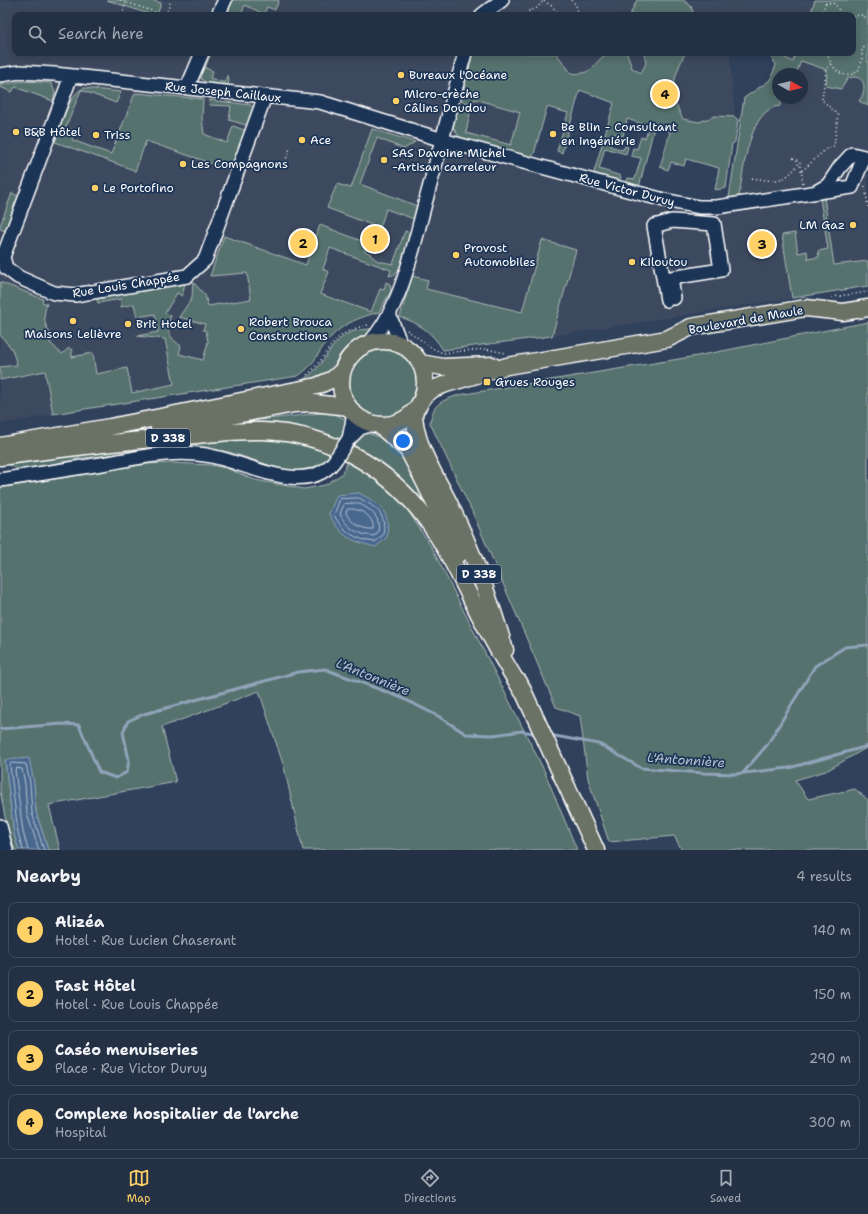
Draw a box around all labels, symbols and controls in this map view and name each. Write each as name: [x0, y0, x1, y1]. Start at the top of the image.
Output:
search box: [12, 12, 856, 56]
icon: search: [26, 23, 48, 45]
text: Search here: [58, 24, 144, 44]
place label: Bureaux l'Océane: [409, 67, 508, 83]
north arrow: [772, 68, 808, 104]
marker: Bureaux l'Océane: [396, 70, 406, 80]
street label: Rue Joseph Caillaux: [164, 78, 282, 106]
pin: 4: [652, 79, 678, 109]
place label: Micro-crèche Câlins Doudou: [404, 86, 486, 116]
marker: Micro-crèche Câlins Doudou: [391, 96, 401, 106]
place label: Be Blin - Consultant en ingéniérie: [561, 119, 677, 149]
place label: B&B Hôtel: [24, 124, 81, 140]
marker: B&B Hôtel: [11, 127, 21, 137]
place label: Triss: [104, 127, 130, 143]
marker: Be Blin - Consultant en ingéniérie: [548, 129, 558, 139]
marker: Triss: [91, 130, 101, 140]
place label: Ace: [310, 132, 332, 148]
marker: Ace: [297, 135, 307, 145]
place label: SAS Davoine Michel -Artisan carreleur: [392, 145, 506, 175]
marker: SAS Davoine Michel -Artisan carreleur: [379, 155, 389, 165]
place label: Les Compagnons: [191, 156, 288, 172]
marker: Les Compagnons: [178, 159, 188, 169]
street label: Rue Victor Duruy: [577, 170, 677, 210]
place label: Le Portofino: [103, 180, 174, 196]
marker: Le Portofino: [90, 183, 100, 193]
place label: LM Gaz: [799, 217, 845, 233]
marker: LM Gaz: [848, 220, 858, 230]
pin: 1: [362, 224, 388, 254]
pin: 2: [290, 228, 316, 258]
pin: 3: [749, 229, 775, 259]
place label: Provost Automobiles: [464, 240, 536, 270]
marker: Provost Automobiles: [451, 250, 461, 260]
place label: Kiloutou: [640, 254, 688, 270]
marker: Kiloutou: [627, 257, 637, 267]
street label: Rue Louis Chappée: [71, 269, 181, 301]
street label: Boulevard de Maule: [687, 302, 805, 338]
place label: Robert Brouca Constructions: [249, 314, 332, 344]
marker: Maisons Lelièvre: [68, 316, 78, 326]
place label: Brit Hotel: [136, 316, 192, 332]
marker: Brit Hotel: [123, 319, 133, 329]
marker: Robert Brouca Constructions: [236, 324, 246, 334]
place label: Maisons Lelièvre: [25, 326, 122, 342]
place label: Grues Rouges: [495, 374, 575, 390]
marker: Grues Rouges: [482, 377, 492, 387]
road number: D 338: [146, 429, 190, 447]
your location: [393, 431, 413, 451]
road number: D 338: [457, 565, 501, 583]
water label: L'Antonnière: [334, 654, 412, 700]
water label: L'Antonnière: [646, 749, 726, 771]
text: Nearby: [16, 865, 81, 887]
text: 4 results: [796, 868, 852, 885]
text: Alizéa: [55, 912, 104, 932]
text: 1: [27, 922, 33, 939]
text: 140 m: [812, 922, 851, 939]
text: Hotel · Rue Lucien Chaserant: [55, 932, 236, 949]
text: Fast Hôtel: [55, 976, 136, 996]
text: 2: [25, 986, 35, 1003]
text: 150 m: [813, 986, 851, 1003]
text: Hotel · Rue Louis Chappée: [55, 996, 219, 1013]
text: Caséo menuiseries: [55, 1040, 198, 1060]
text: 3: [25, 1050, 35, 1067]
text: 290 m: [809, 1050, 851, 1067]
text: Place · Rue Victor Duruy: [55, 1060, 207, 1077]
text: Complexe hospitalier de l'arche: [55, 1104, 299, 1124]
text: 4: [25, 1114, 35, 1131]
text: 300 m: [808, 1114, 851, 1131]
text: Hospital: [55, 1124, 106, 1141]
tab: Map: [127, 1167, 150, 1206]
tab: Directions: [404, 1167, 456, 1206]
tab: Saved: [710, 1167, 741, 1206]

